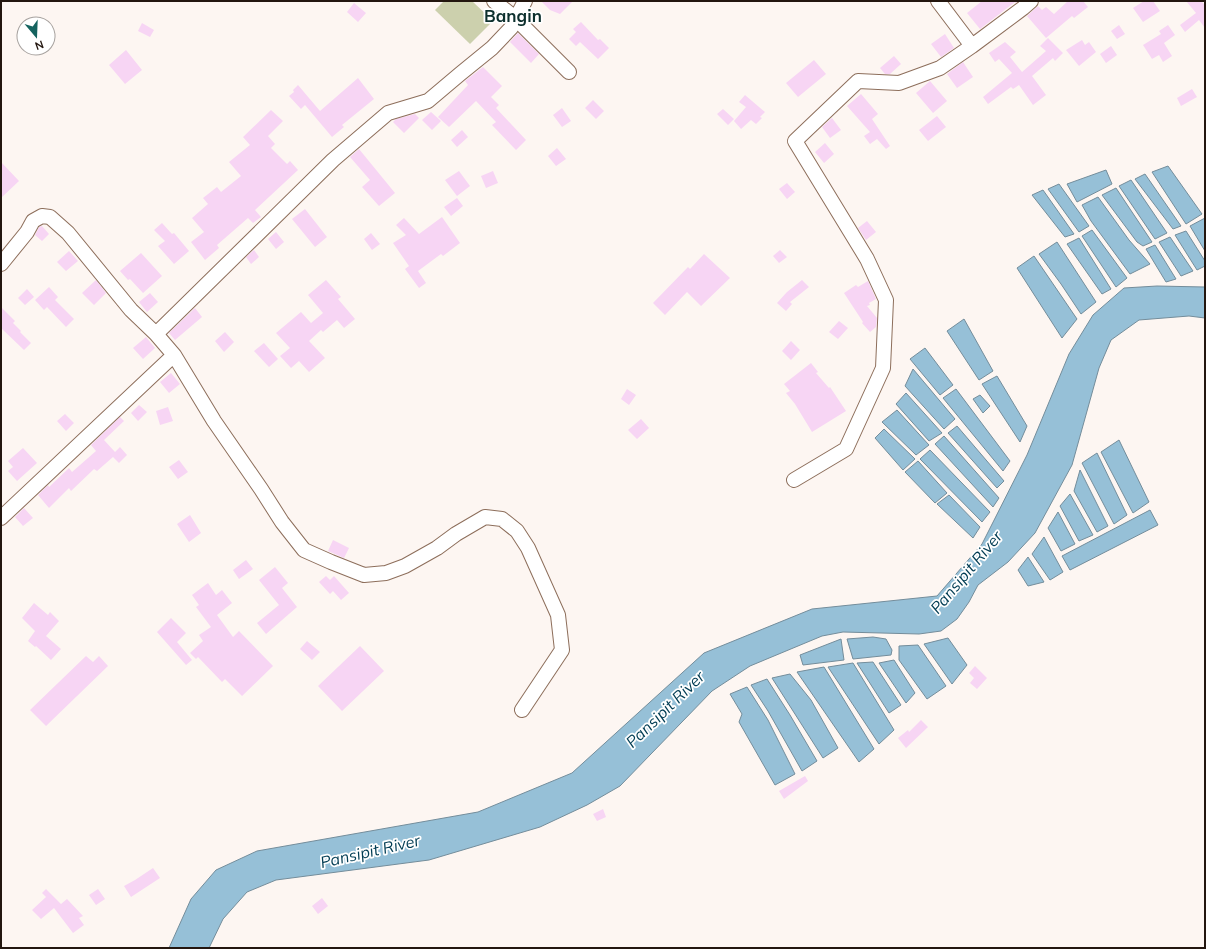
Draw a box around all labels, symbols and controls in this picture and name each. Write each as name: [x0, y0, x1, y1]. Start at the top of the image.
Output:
district label: Bangin: [484, 5, 542, 26]
north arrow: [16, 16, 56, 56]
text: N: [33, 37, 45, 53]
water label: Pansipit River: [926, 526, 1007, 617]
water label: Pansipit River: [621, 666, 709, 752]
water label: Pansipit River: [318, 830, 423, 872]

